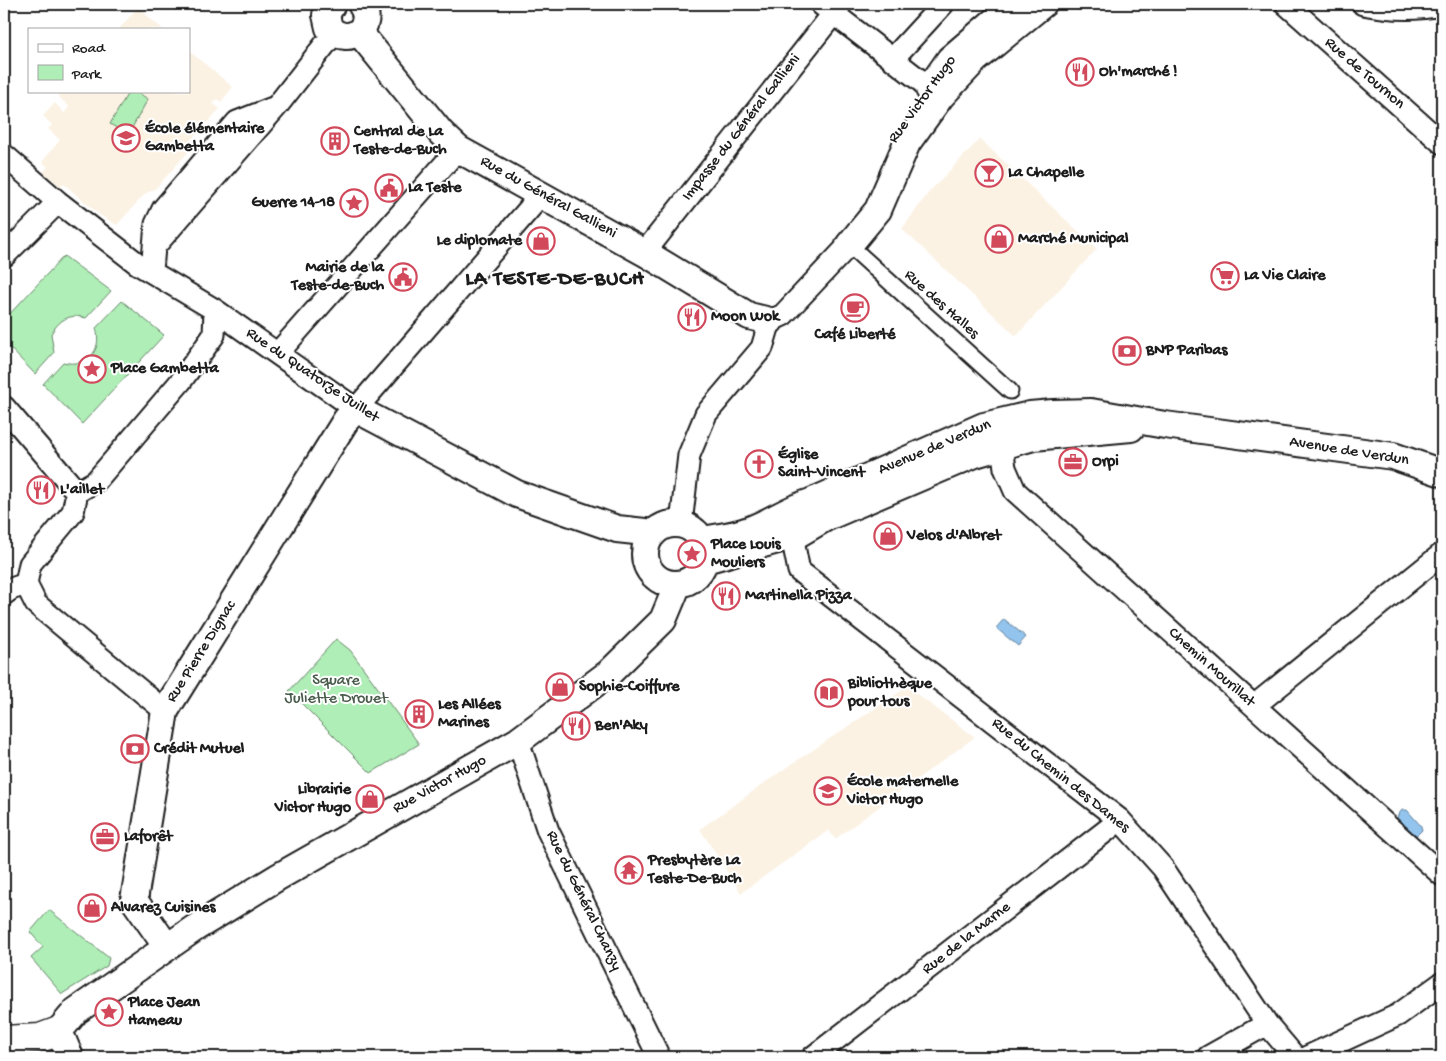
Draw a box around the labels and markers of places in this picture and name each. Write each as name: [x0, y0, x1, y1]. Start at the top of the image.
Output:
restaurant icon: Oh'marché !: [1065, 57, 1095, 87]
place label: Oh'marché !: [1099, 63, 1177, 82]
place label: École élémentaire Gambetta: [145, 119, 265, 157]
school or university icon: École élémentaire Gambetta: [111, 123, 141, 153]
place label: Central de La Teste-de-Buch: [352, 123, 447, 160]
building icon: Central de La Teste-de-Buch: [320, 126, 350, 156]
bar icon: La Chapelle: [974, 158, 1004, 188]
place label: La Chapelle: [1008, 164, 1085, 183]
public building icon: La Teste: [374, 173, 404, 203]
place label: La Teste: [408, 179, 462, 198]
place icon: Guerre 14-18: [339, 188, 369, 218]
place label: Guerre 14-18: [251, 194, 335, 213]
shop icon: Marché Municipal: [984, 224, 1014, 254]
shop icon: Le diplomate: [526, 226, 556, 256]
place label: Marché Municipal: [1018, 230, 1129, 249]
place label: Le diplomate: [437, 232, 523, 251]
place label: Mairie de la Teste-de-Buch: [290, 259, 385, 296]
supermarket icon: La Vie Claire: [1210, 261, 1240, 291]
public building icon: Mairie de la Teste-de-Buch: [388, 262, 418, 292]
place label: La Vie Claire: [1244, 267, 1326, 286]
cafe icon: Café Liberté: [840, 293, 870, 323]
restaurant icon: Moon Wok: [677, 302, 707, 332]
place label: Moon Wok: [711, 308, 781, 327]
place label: Café Liberté: [814, 325, 896, 345]
bank icon: BNP Paribas: [1112, 336, 1142, 366]
place label: BNP Paribas: [1145, 342, 1228, 361]
place icon: Place Gambetta: [77, 354, 107, 384]
place label: Place Gambetta: [110, 360, 220, 379]
place label: Église Saint-Vincent: [778, 445, 866, 483]
office icon: Orpi: [1058, 447, 1088, 477]
church icon: Église Saint-Vincent: [744, 449, 774, 479]
place label: Orpi: [1092, 453, 1119, 472]
restaurant icon: L'aillet: [26, 475, 56, 505]
place label: L'aillet: [60, 481, 106, 500]
shop icon: Velos d'Albret: [873, 521, 903, 551]
place label: Velos d'Albret: [906, 527, 1002, 546]
place label: Place Louis Mouliers: [710, 536, 782, 573]
place icon: Place Louis Mouliers: [677, 539, 707, 569]
restaurant icon: Martinella Pizza: [711, 581, 741, 611]
place label: Martinella Pizza: [745, 587, 853, 606]
shop icon: Sophie-Coiffure: [545, 672, 575, 702]
place label: Bibliothèque pour tous: [847, 675, 933, 712]
place label: Sophie-Coiffure: [579, 677, 680, 697]
library icon: Bibliothèque pour tous: [814, 678, 844, 708]
place label: Les Allées Marines: [438, 696, 502, 733]
building icon: Les Allées Marines: [404, 699, 434, 729]
restaurant icon: Ben'Aky: [561, 711, 591, 741]
place label: Ben'Aky: [594, 717, 648, 736]
bank icon: Crédit Mutuel: [120, 734, 150, 764]
place label: Crédit Mutuel: [153, 740, 245, 759]
place label: École maternelle Victor Hugo: [846, 772, 959, 810]
school or university icon: École maternelle Victor Hugo: [813, 776, 843, 806]
place label: Librairie Victor Hugo: [274, 781, 352, 818]
shop icon: Librairie Victor Hugo: [355, 784, 385, 814]
office icon: Laforêt: [90, 822, 120, 852]
place label: Laforêt: [124, 827, 174, 847]
place label: Presbytère La Teste-De-Buch: [646, 852, 742, 889]
temple icon: Presbytère La Teste-De-Buch: [614, 855, 644, 885]
shop icon: Alvarez Cuisines: [77, 893, 107, 923]
place label: Alvarez Cuisines: [110, 899, 217, 918]
place label: Place Jean Hameau: [127, 994, 200, 1031]
place icon: Place Jean Hameau: [94, 997, 124, 1027]

